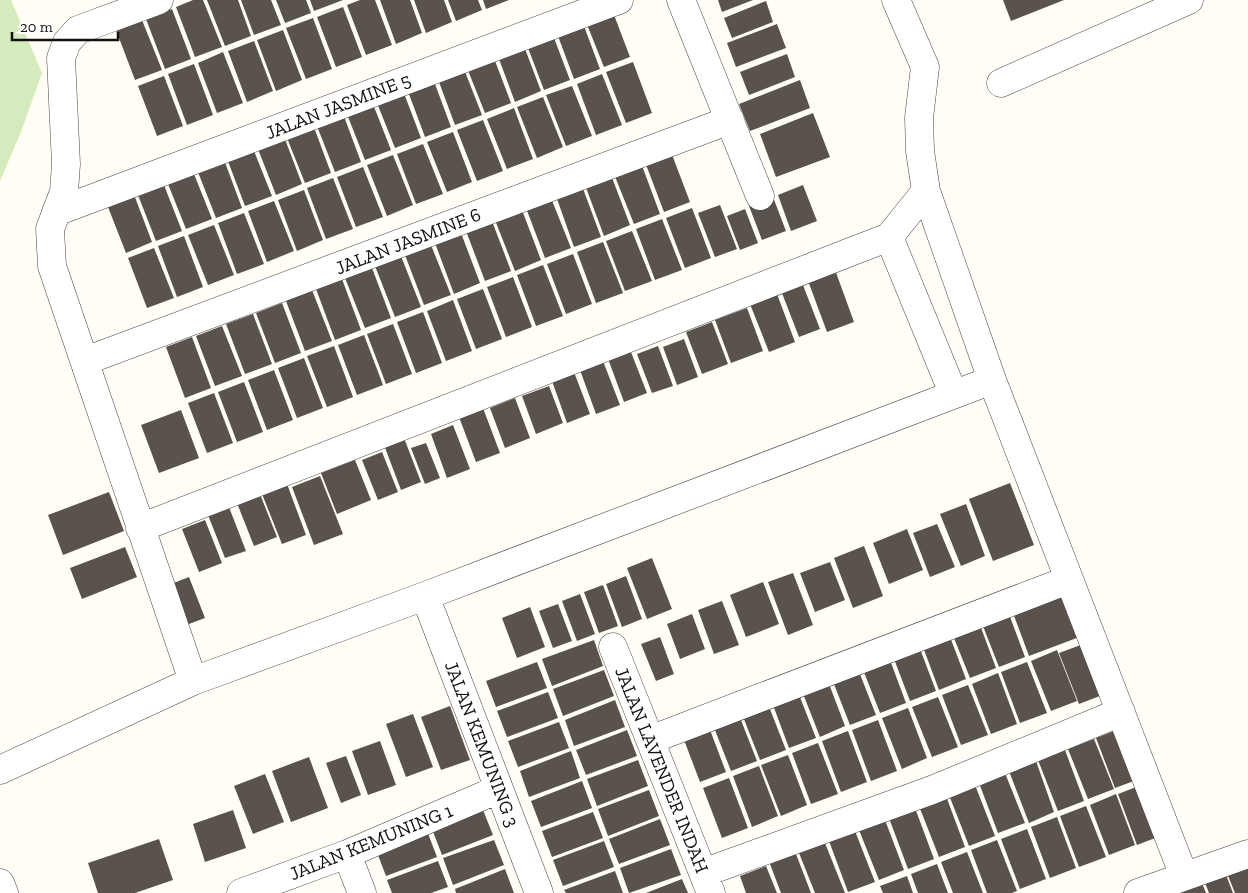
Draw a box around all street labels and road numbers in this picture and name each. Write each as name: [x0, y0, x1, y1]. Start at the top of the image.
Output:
street label: JALAN JASMINE 5: [262, 68, 414, 144]
street label: JALAN JASMINE 6: [332, 203, 484, 279]
street label: JALAN KEMUNING 3: [440, 658, 524, 830]
street label: JALAN LAVENDER INDAH: [610, 664, 714, 876]
street label: JALAN KEMUNING 1: [286, 799, 456, 885]

